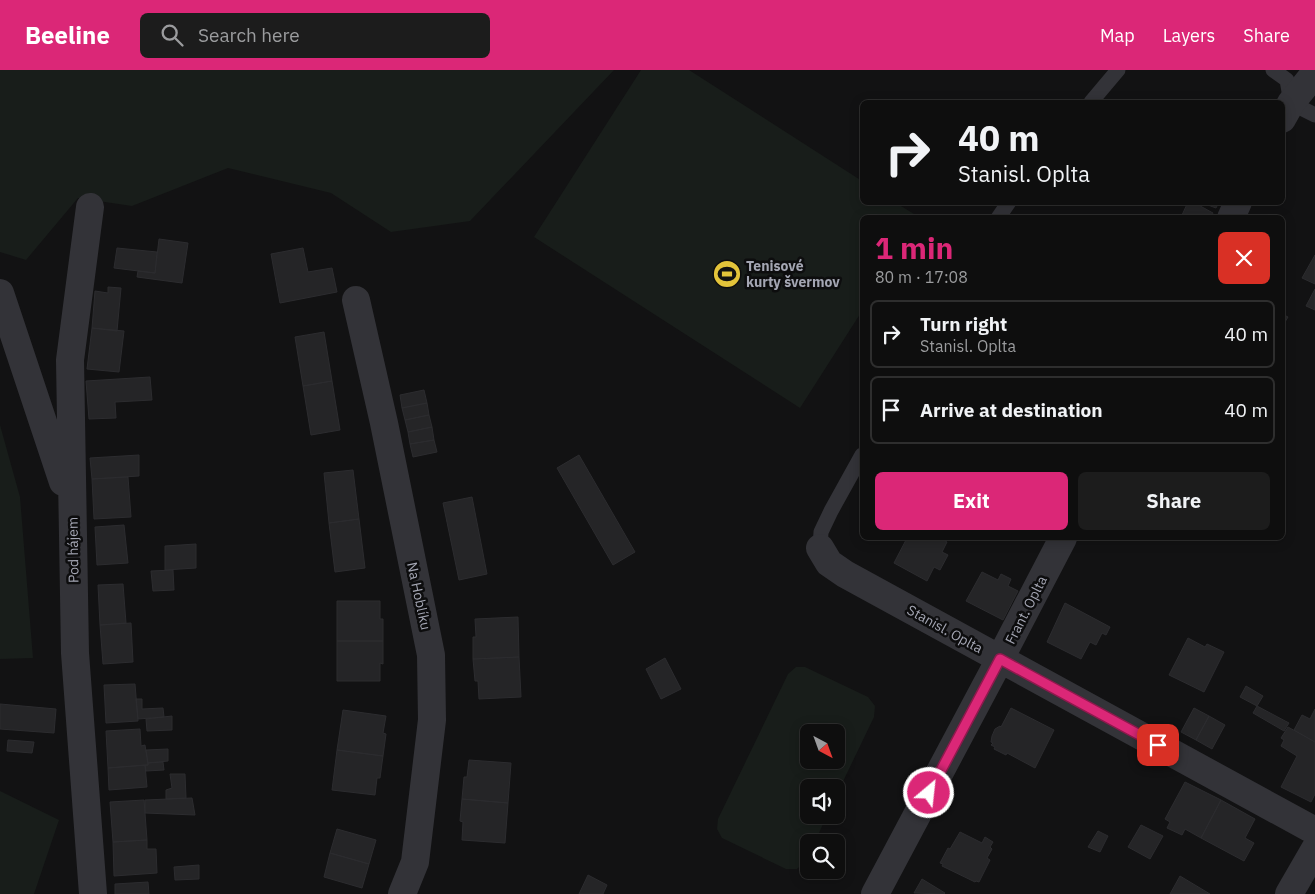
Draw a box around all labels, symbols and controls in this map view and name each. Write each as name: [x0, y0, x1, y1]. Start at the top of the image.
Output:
search box: [140, 13, 490, 58]
text: Beeline: [25, 19, 110, 51]
icon: search: [158, 21, 186, 49]
text: Search here: [198, 23, 300, 47]
text: Map: [1100, 24, 1135, 47]
text: Layers: [1163, 24, 1215, 47]
text: Share: [1243, 24, 1290, 47]
text: 40 m: [958, 115, 1040, 161]
icon: right: [875, 120, 940, 185]
text: Stanisl. Oplta: [958, 159, 1090, 188]
text: 1 min: [875, 228, 953, 267]
button: close: [1218, 232, 1270, 284]
place label: Tenisové kurty švermov: [746, 257, 840, 291]
sports icon: Tenisové kurty švermov: [712, 259, 742, 289]
text: 80 m · 17:08: [875, 267, 968, 287]
text: Turn right: [920, 312, 1007, 336]
icon: right: [877, 320, 905, 348]
text: 40 m: [1224, 322, 1268, 346]
text: Stanisl. Oplta: [920, 336, 1016, 356]
icon: arrive: [877, 396, 905, 424]
text: Arrive at destination: [920, 398, 1103, 422]
text: 40 m: [1224, 398, 1268, 422]
button: Exit: [875, 472, 1068, 530]
button: Share: [1078, 472, 1270, 530]
street label: Pod hájem: [63, 517, 83, 583]
street label: Na Hoblíku: [403, 560, 435, 632]
street label: Frant. Oplta: [1001, 572, 1051, 647]
street label: Stanisl. Oplta: [904, 601, 987, 657]
north arrow: [800, 724, 845, 769]
map controls: [800, 724, 845, 879]
pin: [1137, 724, 1179, 766]
icon: arrive: [1144, 731, 1172, 759]
position arrow: [902, 766, 954, 818]
button: sound: [800, 779, 845, 824]
button: search: [800, 834, 845, 879]

